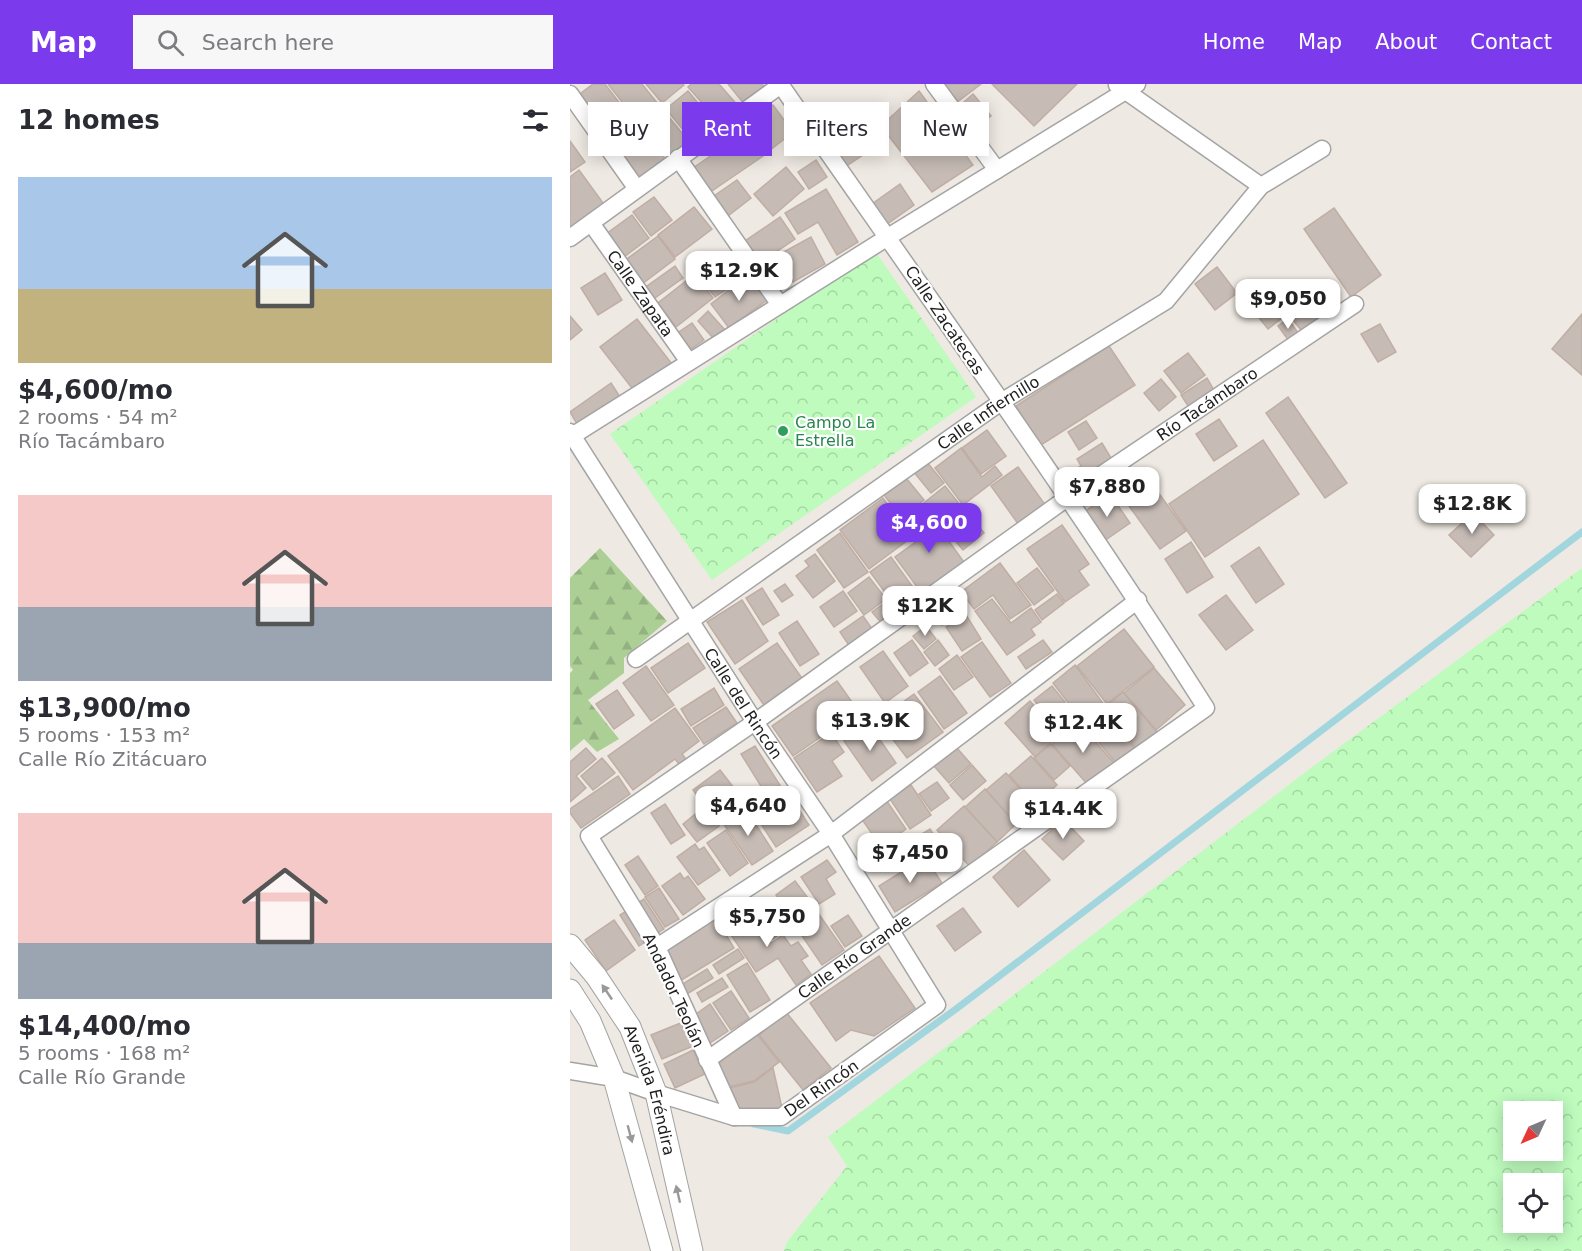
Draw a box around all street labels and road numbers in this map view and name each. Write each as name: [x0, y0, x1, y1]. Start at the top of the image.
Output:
street label: Calle Zapata: [603, 247, 677, 341]
street label: Calle Zacatecas: [901, 262, 988, 378]
street label: Río Tacámbaro: [1153, 363, 1261, 445]
street label: Calle Infiernillo: [934, 372, 1043, 454]
street label: Calle del Rincón: [700, 644, 786, 763]
street label: Calle Río Grande: [794, 910, 915, 1003]
street label: Andador Teolán: [639, 930, 708, 1050]
street label: Avenida Eréndira: [620, 1022, 679, 1157]
street label: Del Rincón: [781, 1056, 862, 1121]

